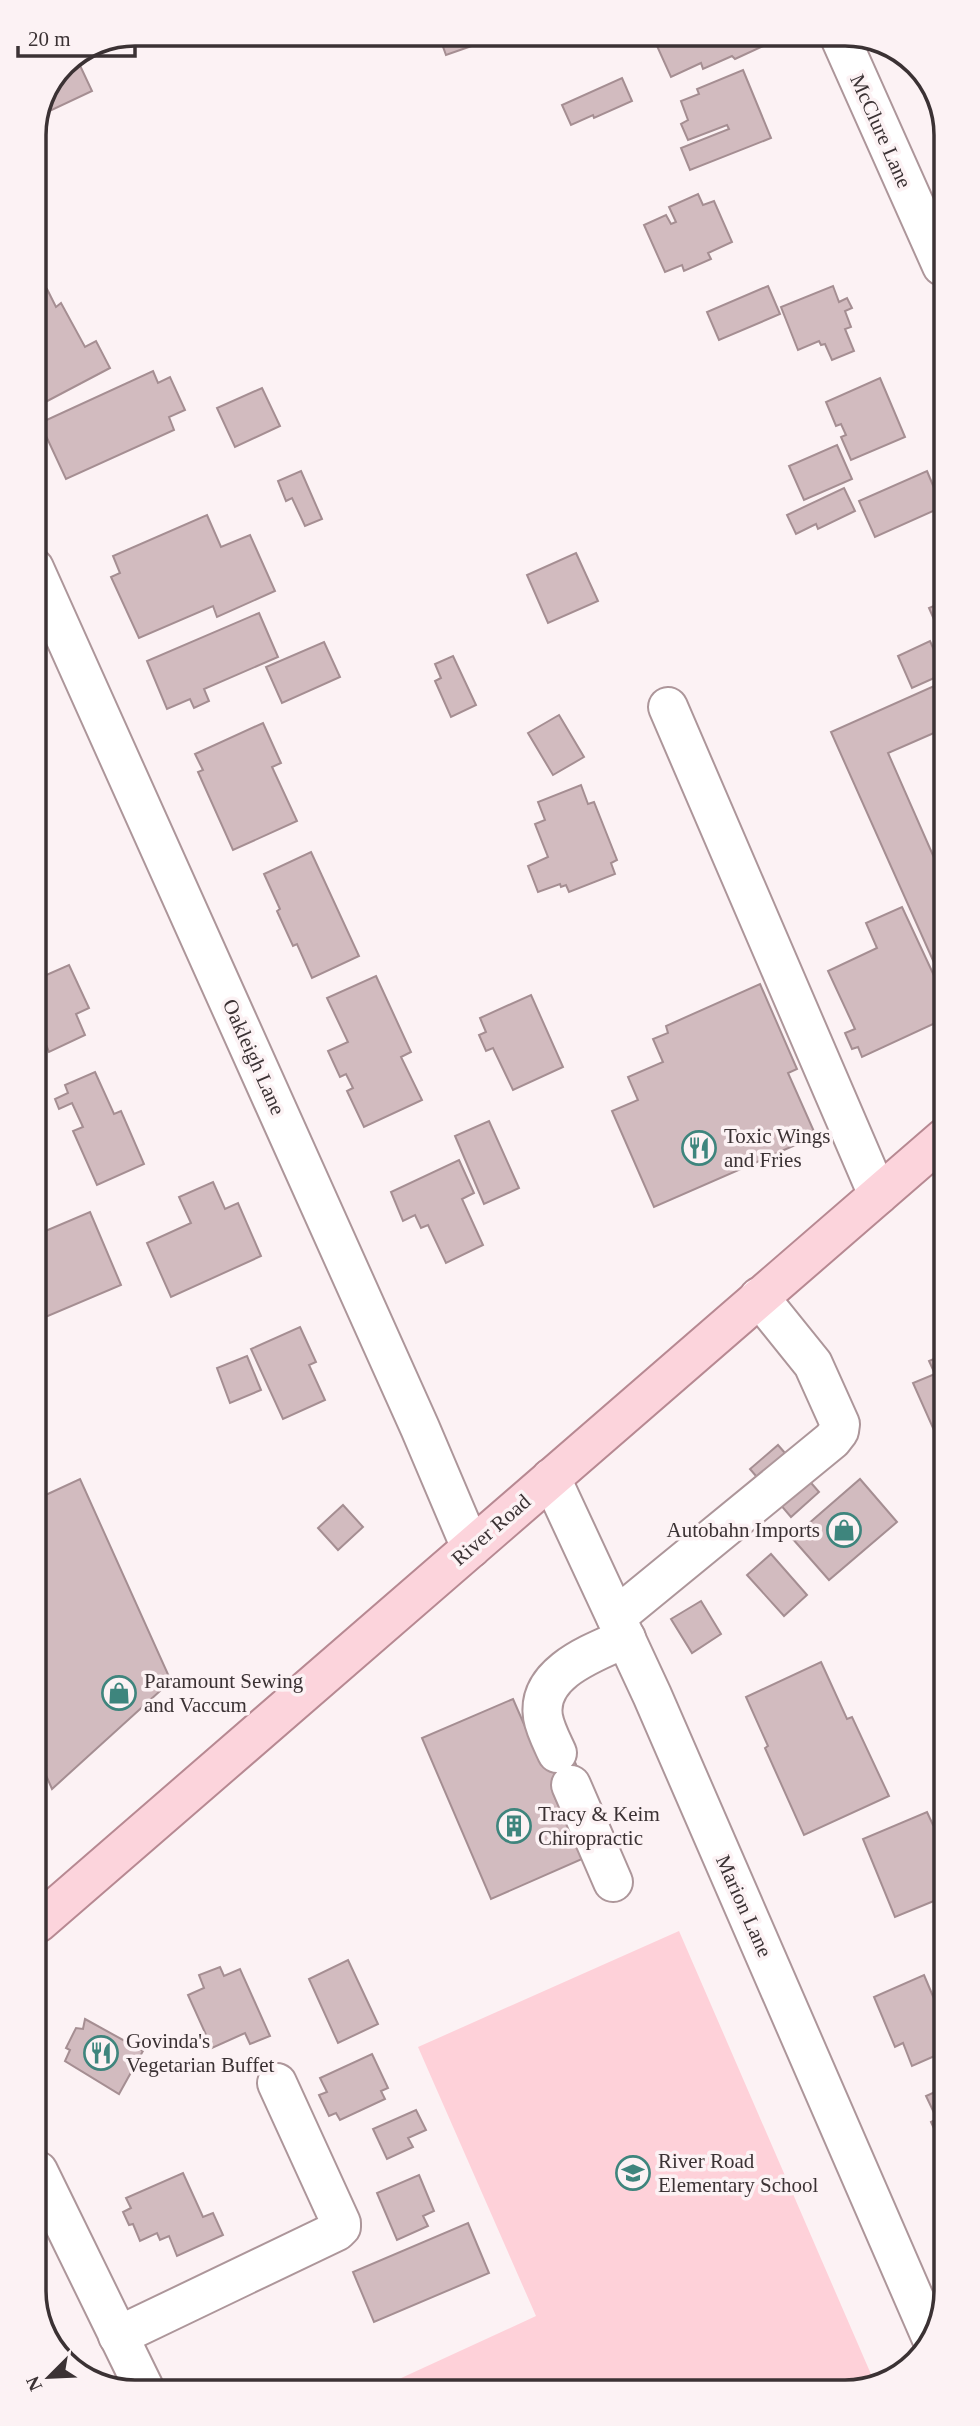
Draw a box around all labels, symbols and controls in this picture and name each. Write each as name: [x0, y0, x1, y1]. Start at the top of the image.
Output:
scale bar: [18, 14, 135, 58]
text: 20 m: [28, 27, 71, 51]
street label: McClure Lane: [845, 70, 917, 192]
street label: Oakleigh Lane: [218, 995, 290, 1119]
place label: Toxic Wings and Fries: [724, 1124, 830, 1172]
restaurant icon: Toxic Wings and Fries: [680, 1129, 718, 1167]
street label: River Road: [447, 1489, 536, 1571]
shop icon: Autobahn Imports: [825, 1511, 863, 1549]
place label: Autobahn Imports: [667, 1518, 820, 1542]
place label: Paramount Sewing and Vaccum: [144, 1669, 304, 1717]
shop icon: Paramount Sewing and Vaccum: [100, 1674, 138, 1712]
place label: Tracy & Keim Chiropractic: [538, 1802, 660, 1850]
building icon: Tracy & Keim Chiropractic: [495, 1807, 533, 1845]
street label: Marion Lane: [711, 1851, 777, 1961]
place label: Govinda's Vegetarian Buffet: [126, 2029, 274, 2077]
restaurant icon: Govinda's Vegetarian Buffet: [82, 2034, 120, 2072]
place label: River Road Elementary School: [658, 2149, 819, 2197]
school or university icon: River Road Elementary School: [614, 2154, 652, 2192]
north arrow: [14, 2342, 84, 2412]
text: N: [21, 2373, 46, 2394]

